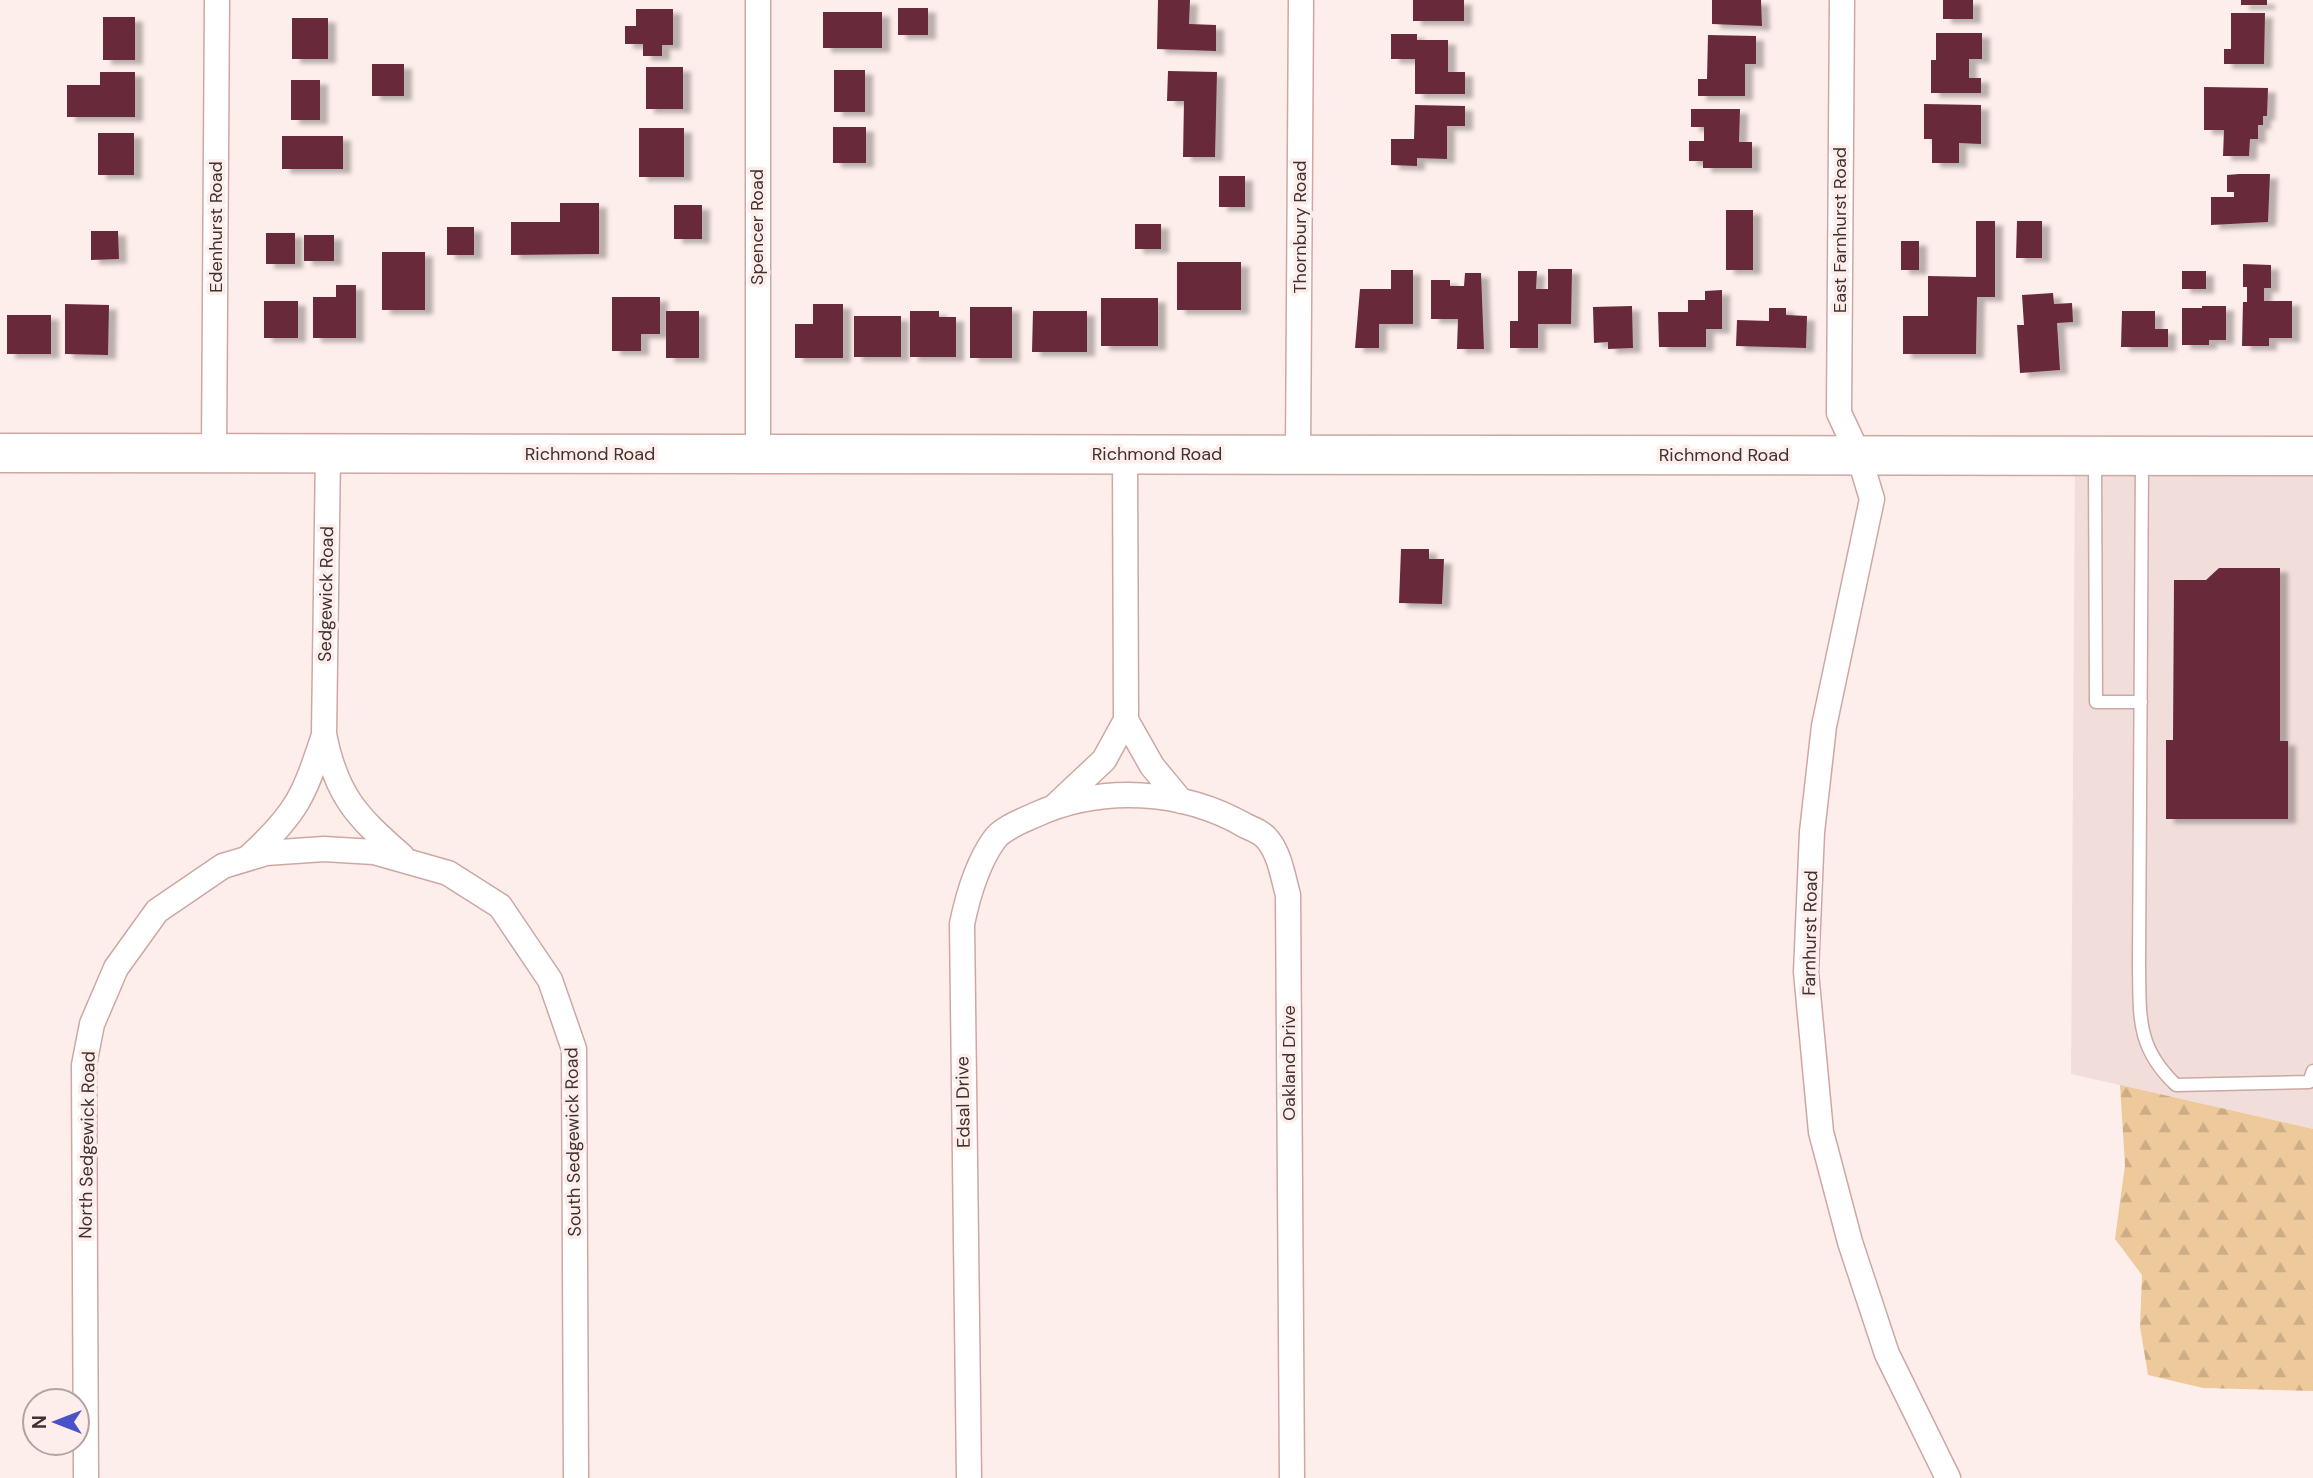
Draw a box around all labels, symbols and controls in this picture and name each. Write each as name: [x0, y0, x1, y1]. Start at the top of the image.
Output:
street label: East Farnhurst Road: [1828, 147, 1852, 313]
street label: Thornbury Road: [1288, 160, 1312, 294]
street label: Edenhurst Road: [204, 161, 228, 293]
street label: Spencer Road: [745, 169, 769, 285]
street label: Richmond Road: [525, 442, 655, 466]
street label: Richmond Road: [1092, 442, 1222, 466]
street label: Richmond Road: [1659, 443, 1789, 467]
street label: Sedgewick Road: [313, 526, 339, 662]
street label: Farnhurst Road: [1797, 870, 1823, 996]
street label: Oakland Drive: [1277, 1005, 1301, 1121]
street label: South Sedgewick Road: [559, 1047, 587, 1237]
street label: North Sedgewick Road: [73, 1051, 101, 1239]
street label: Edsal Drive: [950, 1056, 976, 1148]
north arrow: [21, 1387, 91, 1457]
text: N: [27, 1415, 52, 1429]

